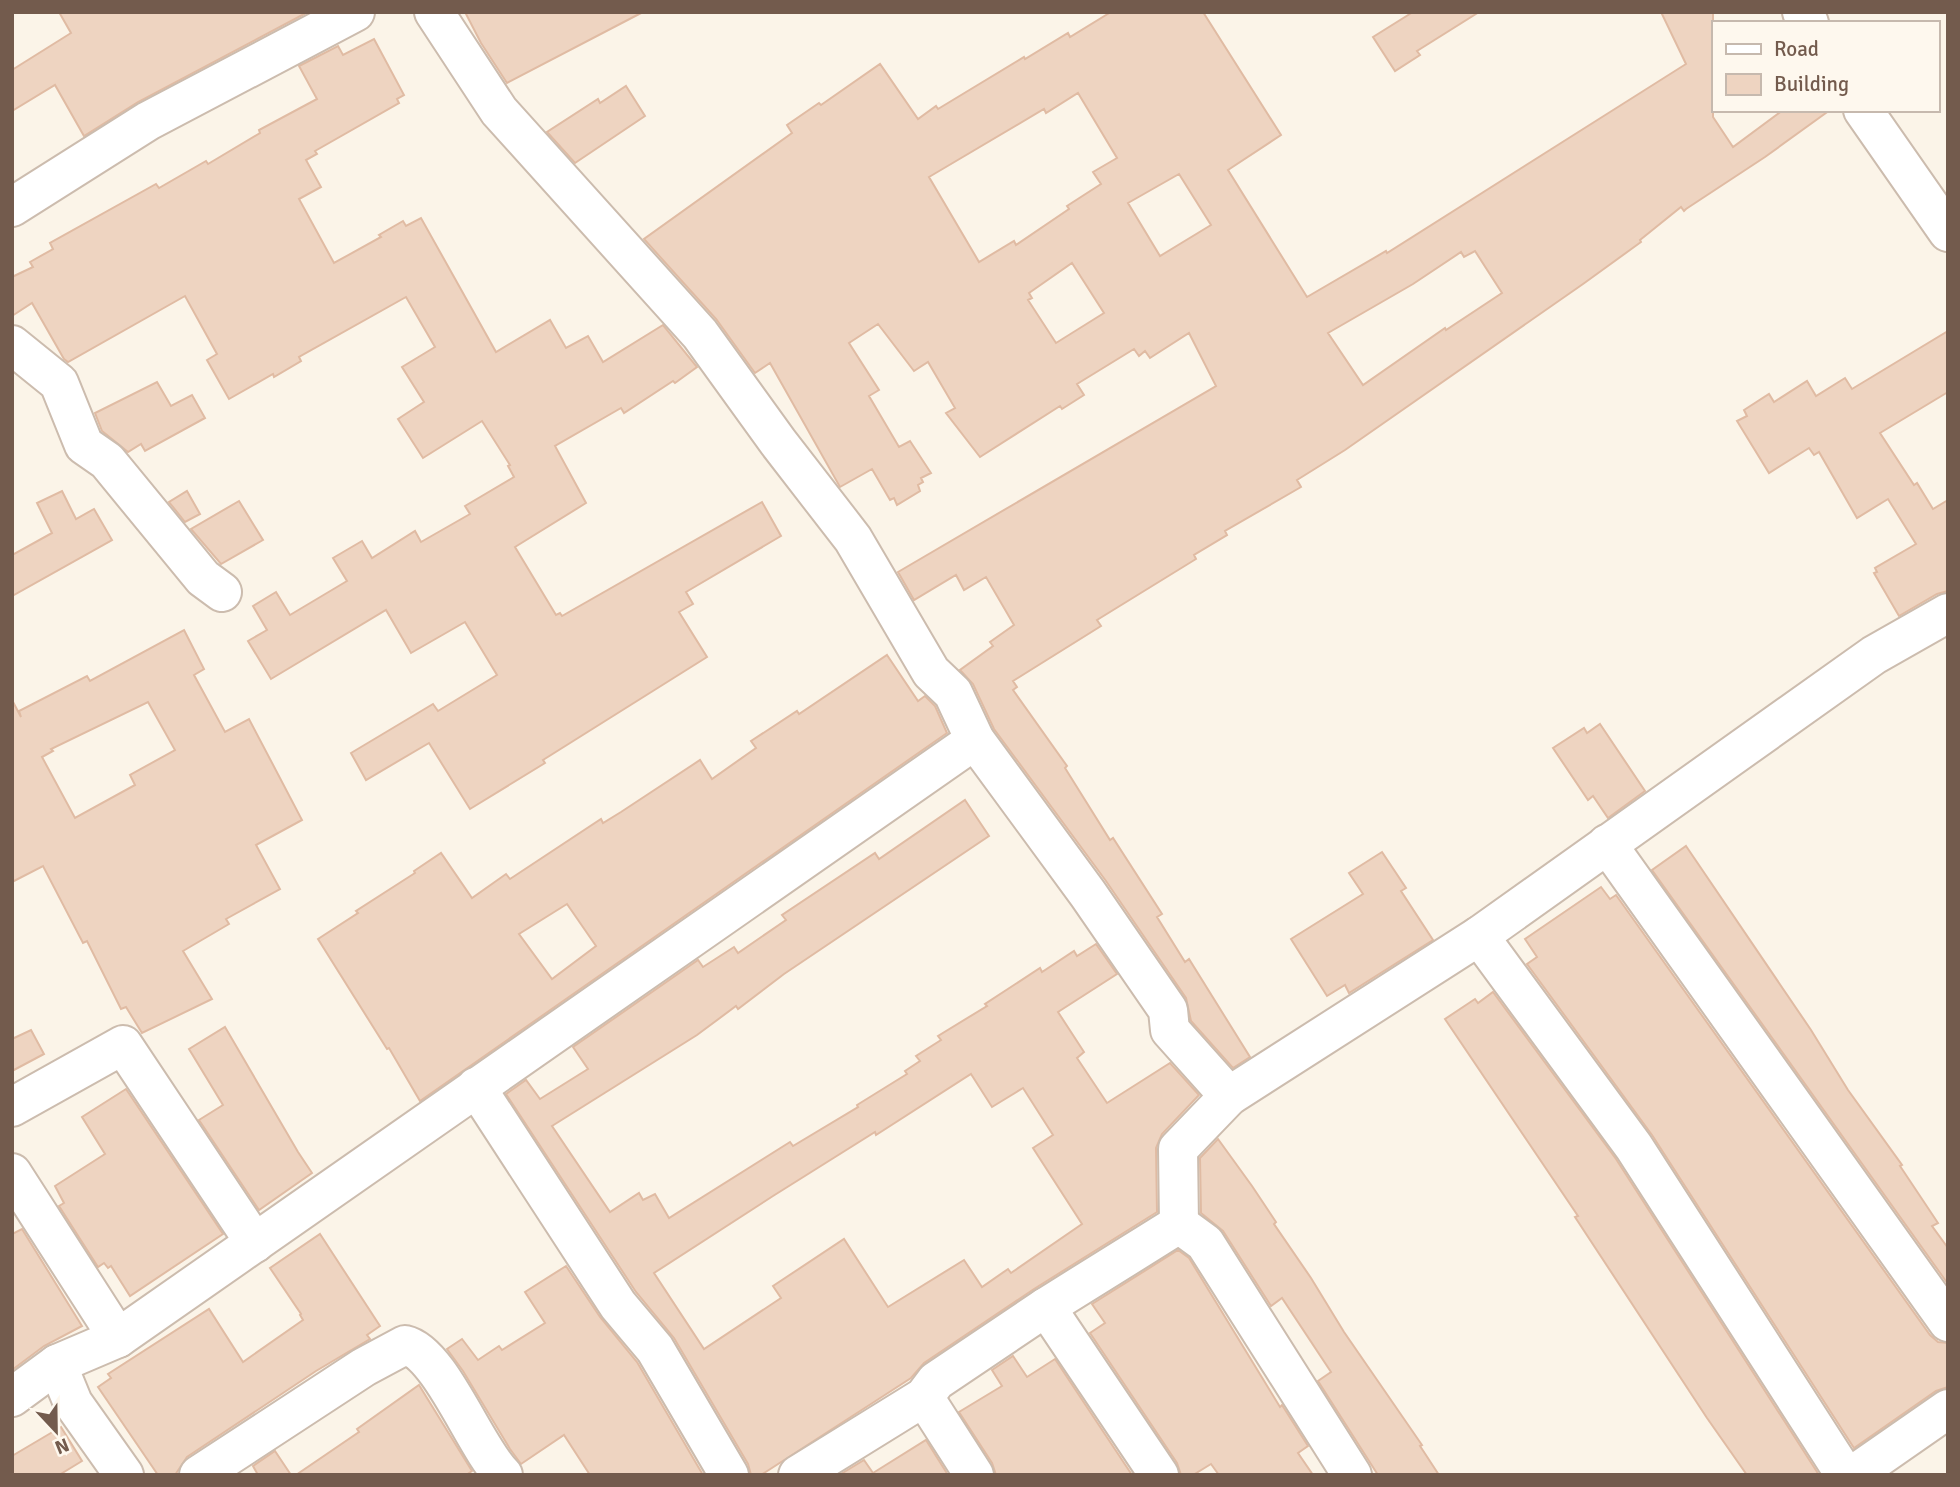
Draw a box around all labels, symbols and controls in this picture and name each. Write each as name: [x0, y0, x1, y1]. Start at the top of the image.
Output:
legend: [1712, 21, 1939, 112]
text: Road: [1774, 36, 1819, 62]
text: Building: [1774, 71, 1849, 97]
north arrow: [21, 1396, 91, 1466]
text: N: [51, 1432, 73, 1459]

